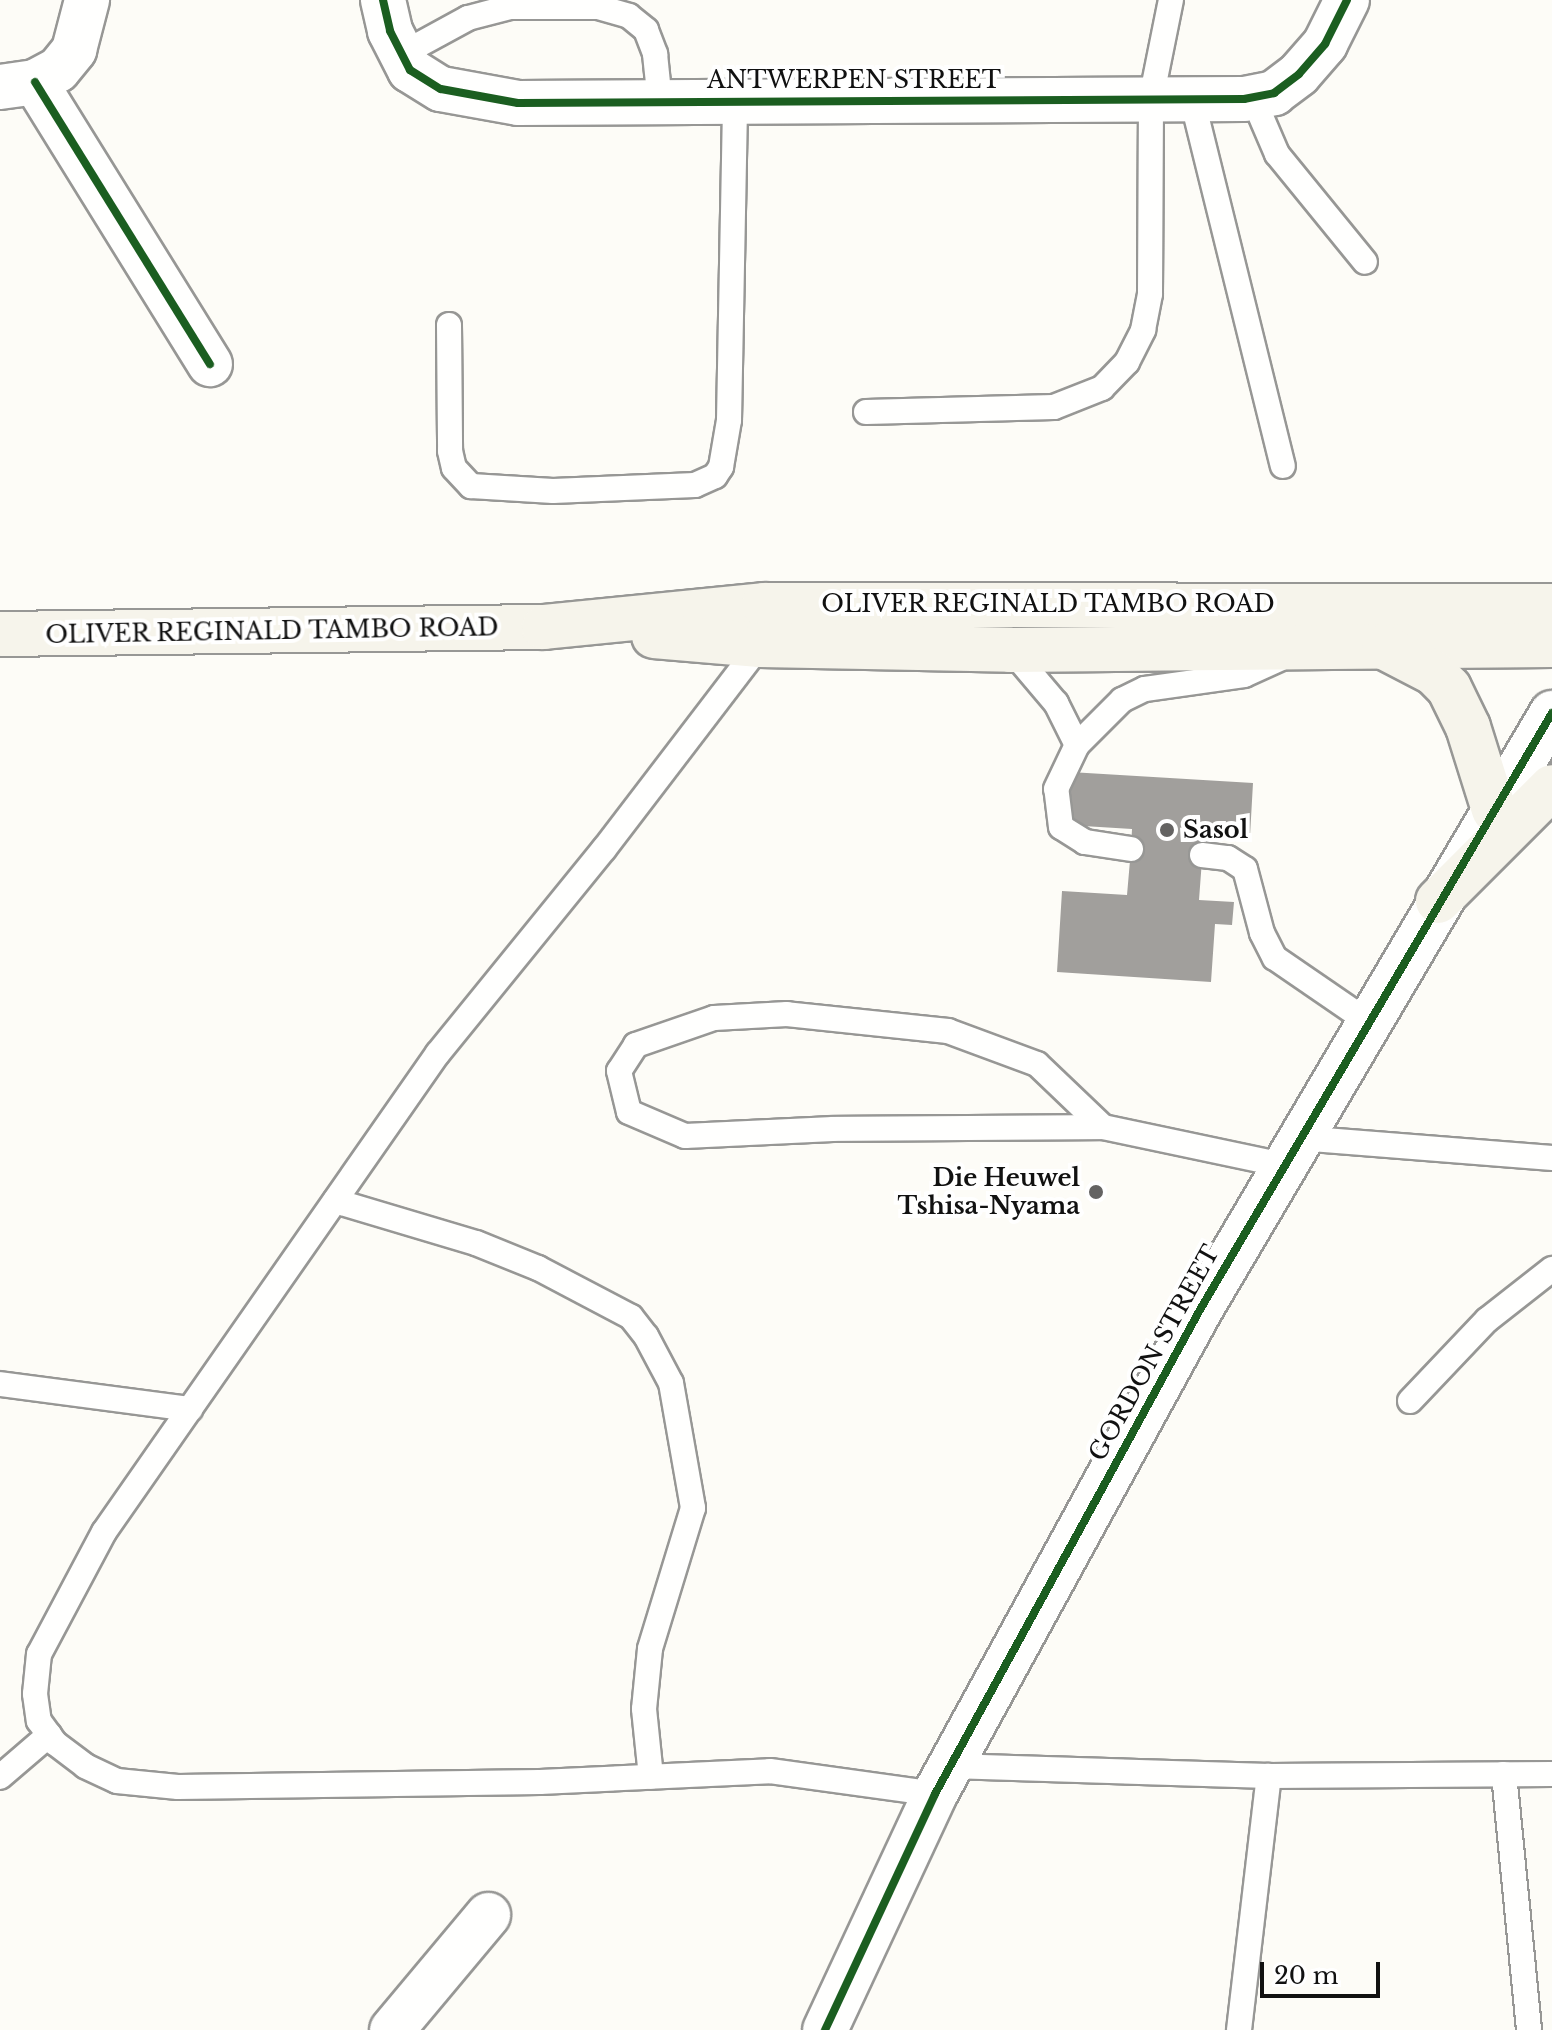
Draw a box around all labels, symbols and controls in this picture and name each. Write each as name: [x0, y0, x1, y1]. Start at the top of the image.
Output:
street label: ANTWERPEN STREET: [707, 66, 1001, 94]
street label: OLIVER REGINALD TAMBO ROAD: [821, 590, 1275, 618]
street label: OLIVER REGINALD TAMBO ROAD: [44, 613, 500, 649]
place label: Sasol: [1183, 816, 1248, 844]
marker: Sasol: [1158, 821, 1176, 839]
place label: Die Heuwel Tshisa-Nyama: [898, 1164, 1080, 1220]
marker: Die Heuwel Tshisa-Nyama: [1087, 1183, 1105, 1201]
street label: GORDON STREET: [1083, 1240, 1225, 1466]
scale bar: [1264, 1946, 1384, 1996]
text: 20 m: [1274, 1961, 1339, 1990]

